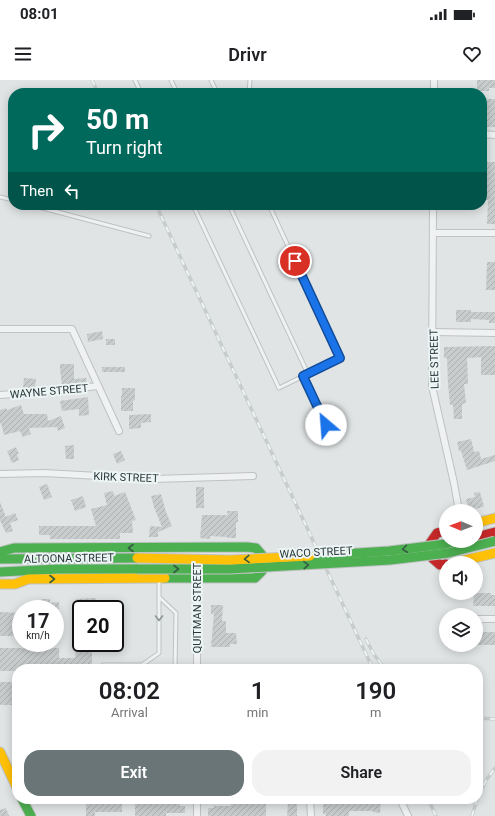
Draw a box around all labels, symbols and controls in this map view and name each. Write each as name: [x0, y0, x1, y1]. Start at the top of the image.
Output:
text: 08:01: [20, 5, 59, 23]
icon: menu: [12, 43, 34, 65]
icon: heart: [461, 43, 483, 65]
text: Drivr: [228, 44, 267, 65]
text: 50 m: [86, 103, 149, 136]
icon: right: [20, 104, 72, 156]
text: Turn right: [86, 137, 163, 158]
icon: left: [61, 180, 83, 202]
text: Then: [20, 182, 53, 200]
pin: [278, 244, 312, 278]
icon: arrive: [284, 250, 306, 272]
street label: LEE STREET: [427, 328, 442, 389]
street label: WAYNE STREET: [9, 382, 89, 401]
position arrow: [305, 404, 347, 446]
street label: KIRK STREET: [93, 470, 159, 485]
north arrow: [439, 504, 483, 548]
map controls: [439, 504, 483, 652]
one-way arrow: [128, 544, 134, 552]
street label: WACO STREET: [279, 544, 353, 561]
one-way arrow: [402, 544, 408, 553]
street label: ALTOONA STREET: [24, 551, 115, 566]
one-way arrow: [244, 554, 250, 563]
button: sound: [439, 556, 483, 600]
one-way arrow: [303, 561, 309, 570]
street label: QUITMAN STREET: [191, 562, 204, 653]
one-way arrow: [173, 565, 179, 573]
one-way arrow: [49, 575, 55, 583]
speed limit sign: 20: [72, 600, 124, 652]
button: layers: [439, 608, 483, 652]
text: 17: [27, 609, 49, 633]
one-way arrow: [155, 615, 163, 621]
text: km/h: [26, 630, 50, 641]
text: 08:02: [99, 677, 160, 705]
text: 1: [251, 677, 264, 705]
text: 190: [355, 677, 396, 705]
text: Arrival: [111, 705, 148, 720]
text: min: [247, 705, 268, 720]
text: m: [370, 705, 381, 720]
button: Exit: [24, 750, 244, 796]
button: Share: [252, 750, 471, 796]

